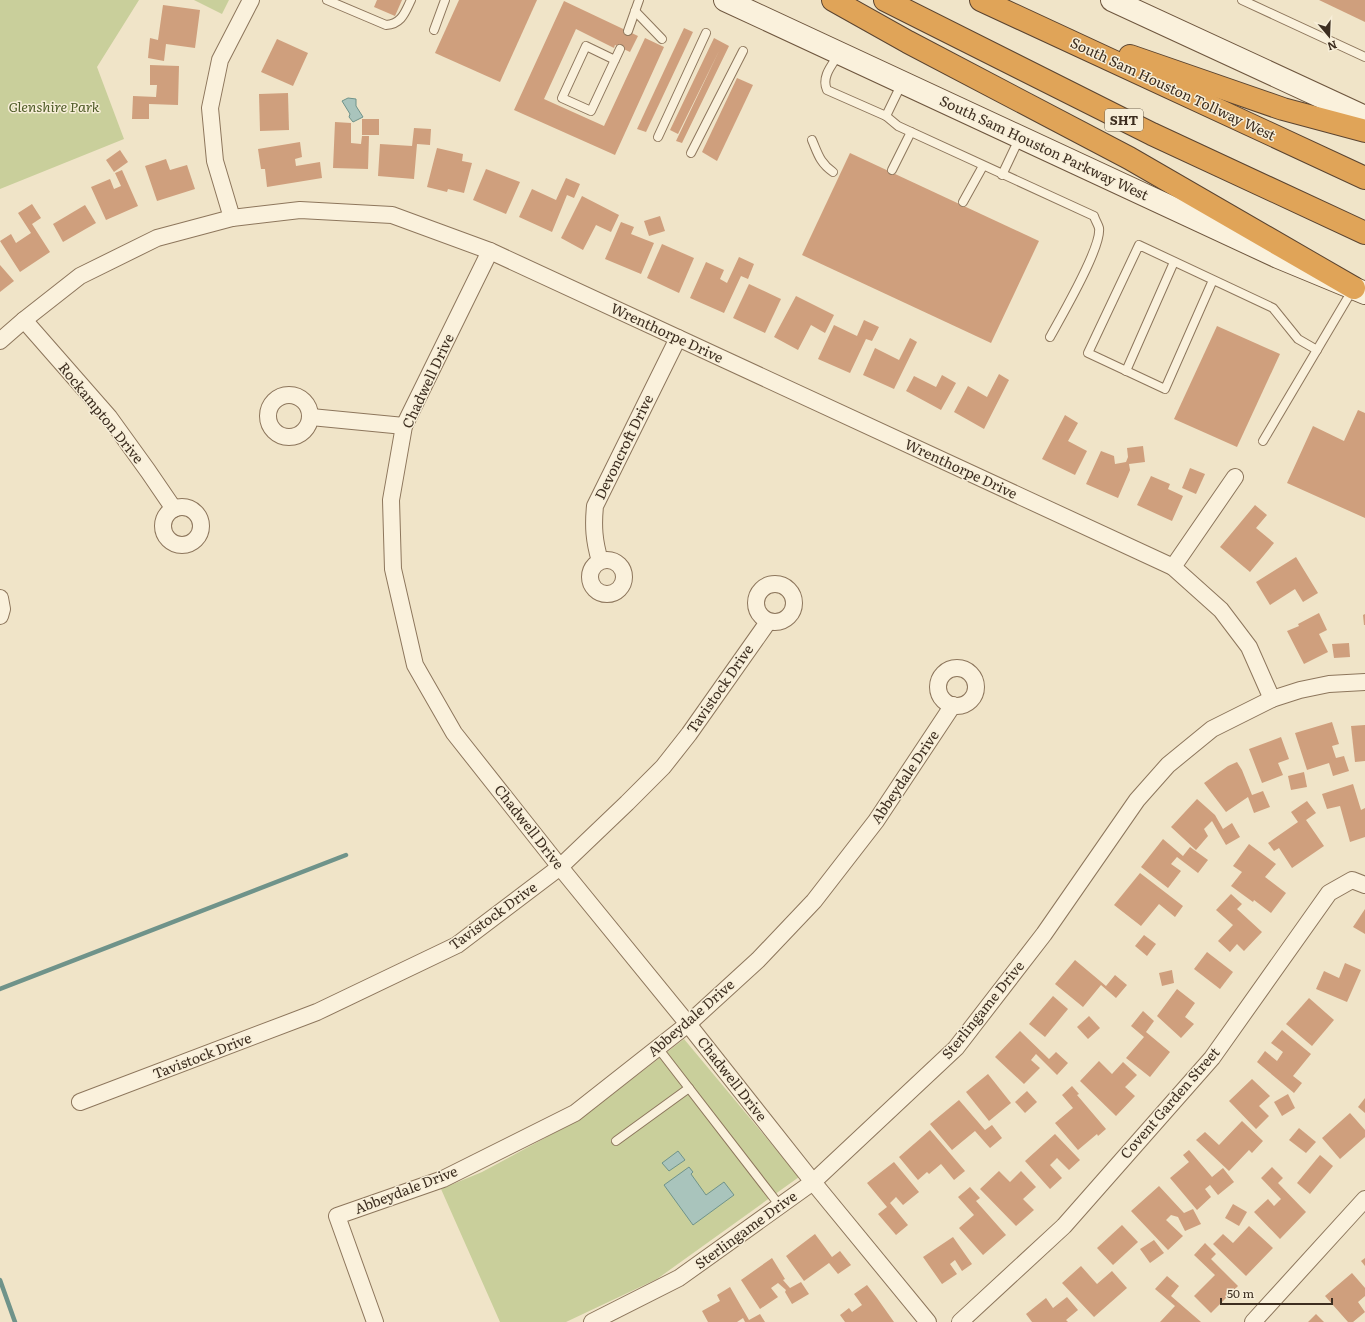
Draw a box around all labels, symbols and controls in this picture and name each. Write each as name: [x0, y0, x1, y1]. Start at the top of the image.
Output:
north arrow: [1309, 16, 1349, 56]
street label: South Sam Houston Tollway West: [1068, 32, 1280, 145]
text: N: [1326, 37, 1340, 55]
street label: South Sam Houston Parkway West: [937, 90, 1152, 205]
park label: Glenshire Park: [8, 96, 100, 116]
road number: SHT: [1105, 109, 1143, 131]
street label: Wrenthorpe Drive: [608, 297, 727, 367]
street label: Chadwell Drive: [396, 330, 458, 431]
street label: Rockampton Drive: [55, 357, 149, 467]
street label: Devoncroft Drive: [589, 391, 657, 502]
street label: Wrenthorpe Drive: [902, 433, 1021, 503]
street label: Tavistock Drive: [681, 640, 757, 737]
street label: Abbeydale Drive: [865, 726, 943, 827]
street label: Chadwell Drive: [490, 780, 569, 873]
street label: Tavistock Drive: [444, 876, 540, 954]
street label: Sterlingame Drive: [936, 956, 1028, 1063]
street label: Abbeydale Drive: [643, 974, 738, 1061]
street label: Tavistock Drive: [149, 1027, 254, 1083]
street label: Chadwell Drive: [693, 1032, 772, 1125]
street label: Covent Garden Street: [1115, 1042, 1224, 1163]
street label: Abbeydale Drive: [351, 1160, 460, 1218]
street label: Sterlingame Drive: [690, 1185, 800, 1273]
scale bar: [1221, 1280, 1332, 1306]
text: 50 m: [1227, 1284, 1254, 1302]

